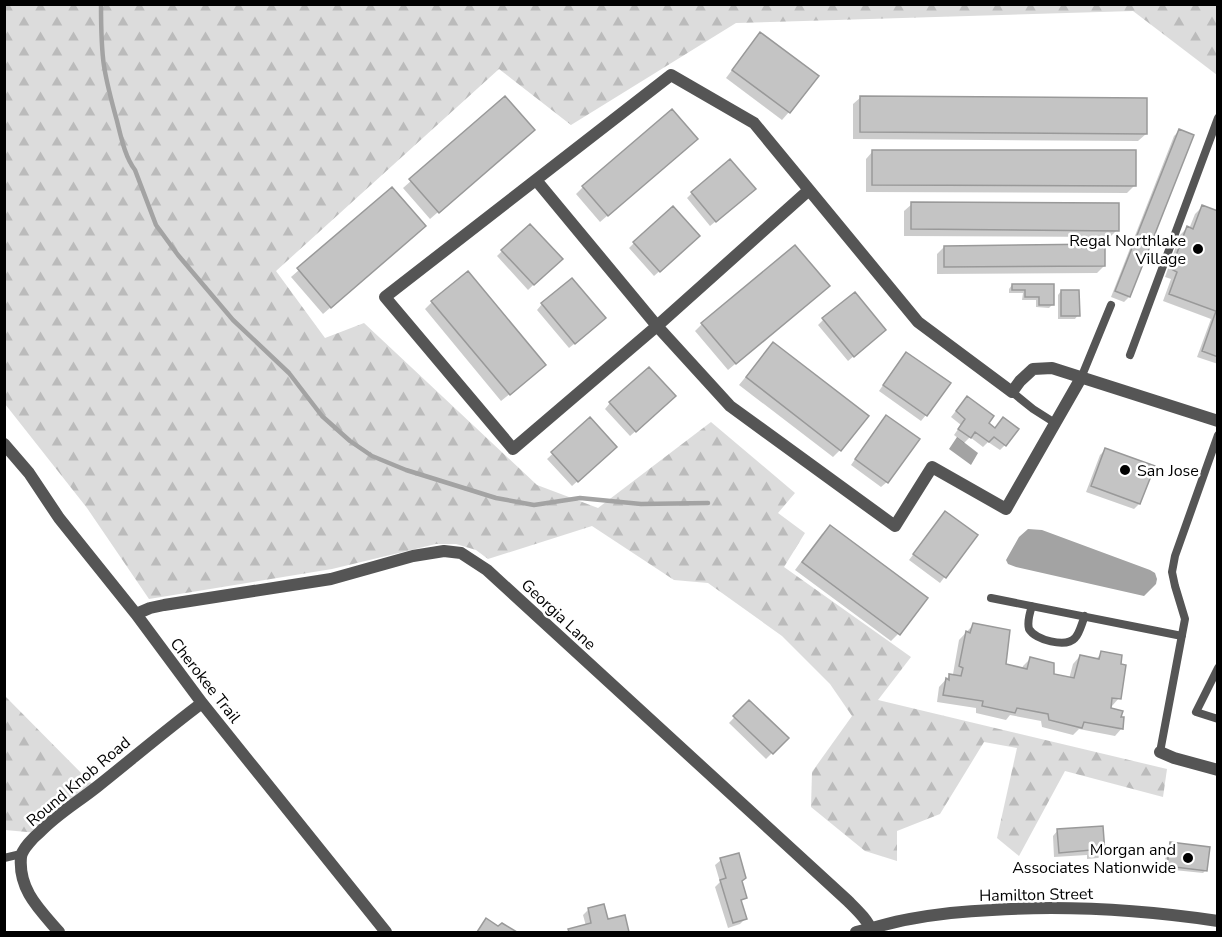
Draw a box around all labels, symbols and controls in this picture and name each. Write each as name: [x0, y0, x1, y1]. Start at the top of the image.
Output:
place label: Regal Northlake Village: [1069, 230, 1186, 270]
marker: Regal Northlake Village: [1191, 242, 1205, 256]
place label: San Jose: [1137, 460, 1199, 482]
marker: San Jose: [1118, 463, 1132, 477]
street label: Georgia Lane: [516, 574, 601, 655]
street label: Cherokee Trail: [165, 633, 246, 728]
street label: Round Knob Road: [22, 732, 135, 832]
place label: Morgan and Associates Nationwide: [1012, 839, 1176, 879]
marker: Morgan and Associates Nationwide: [1181, 851, 1195, 865]
street label: Hamilton Street: [979, 883, 1094, 907]

